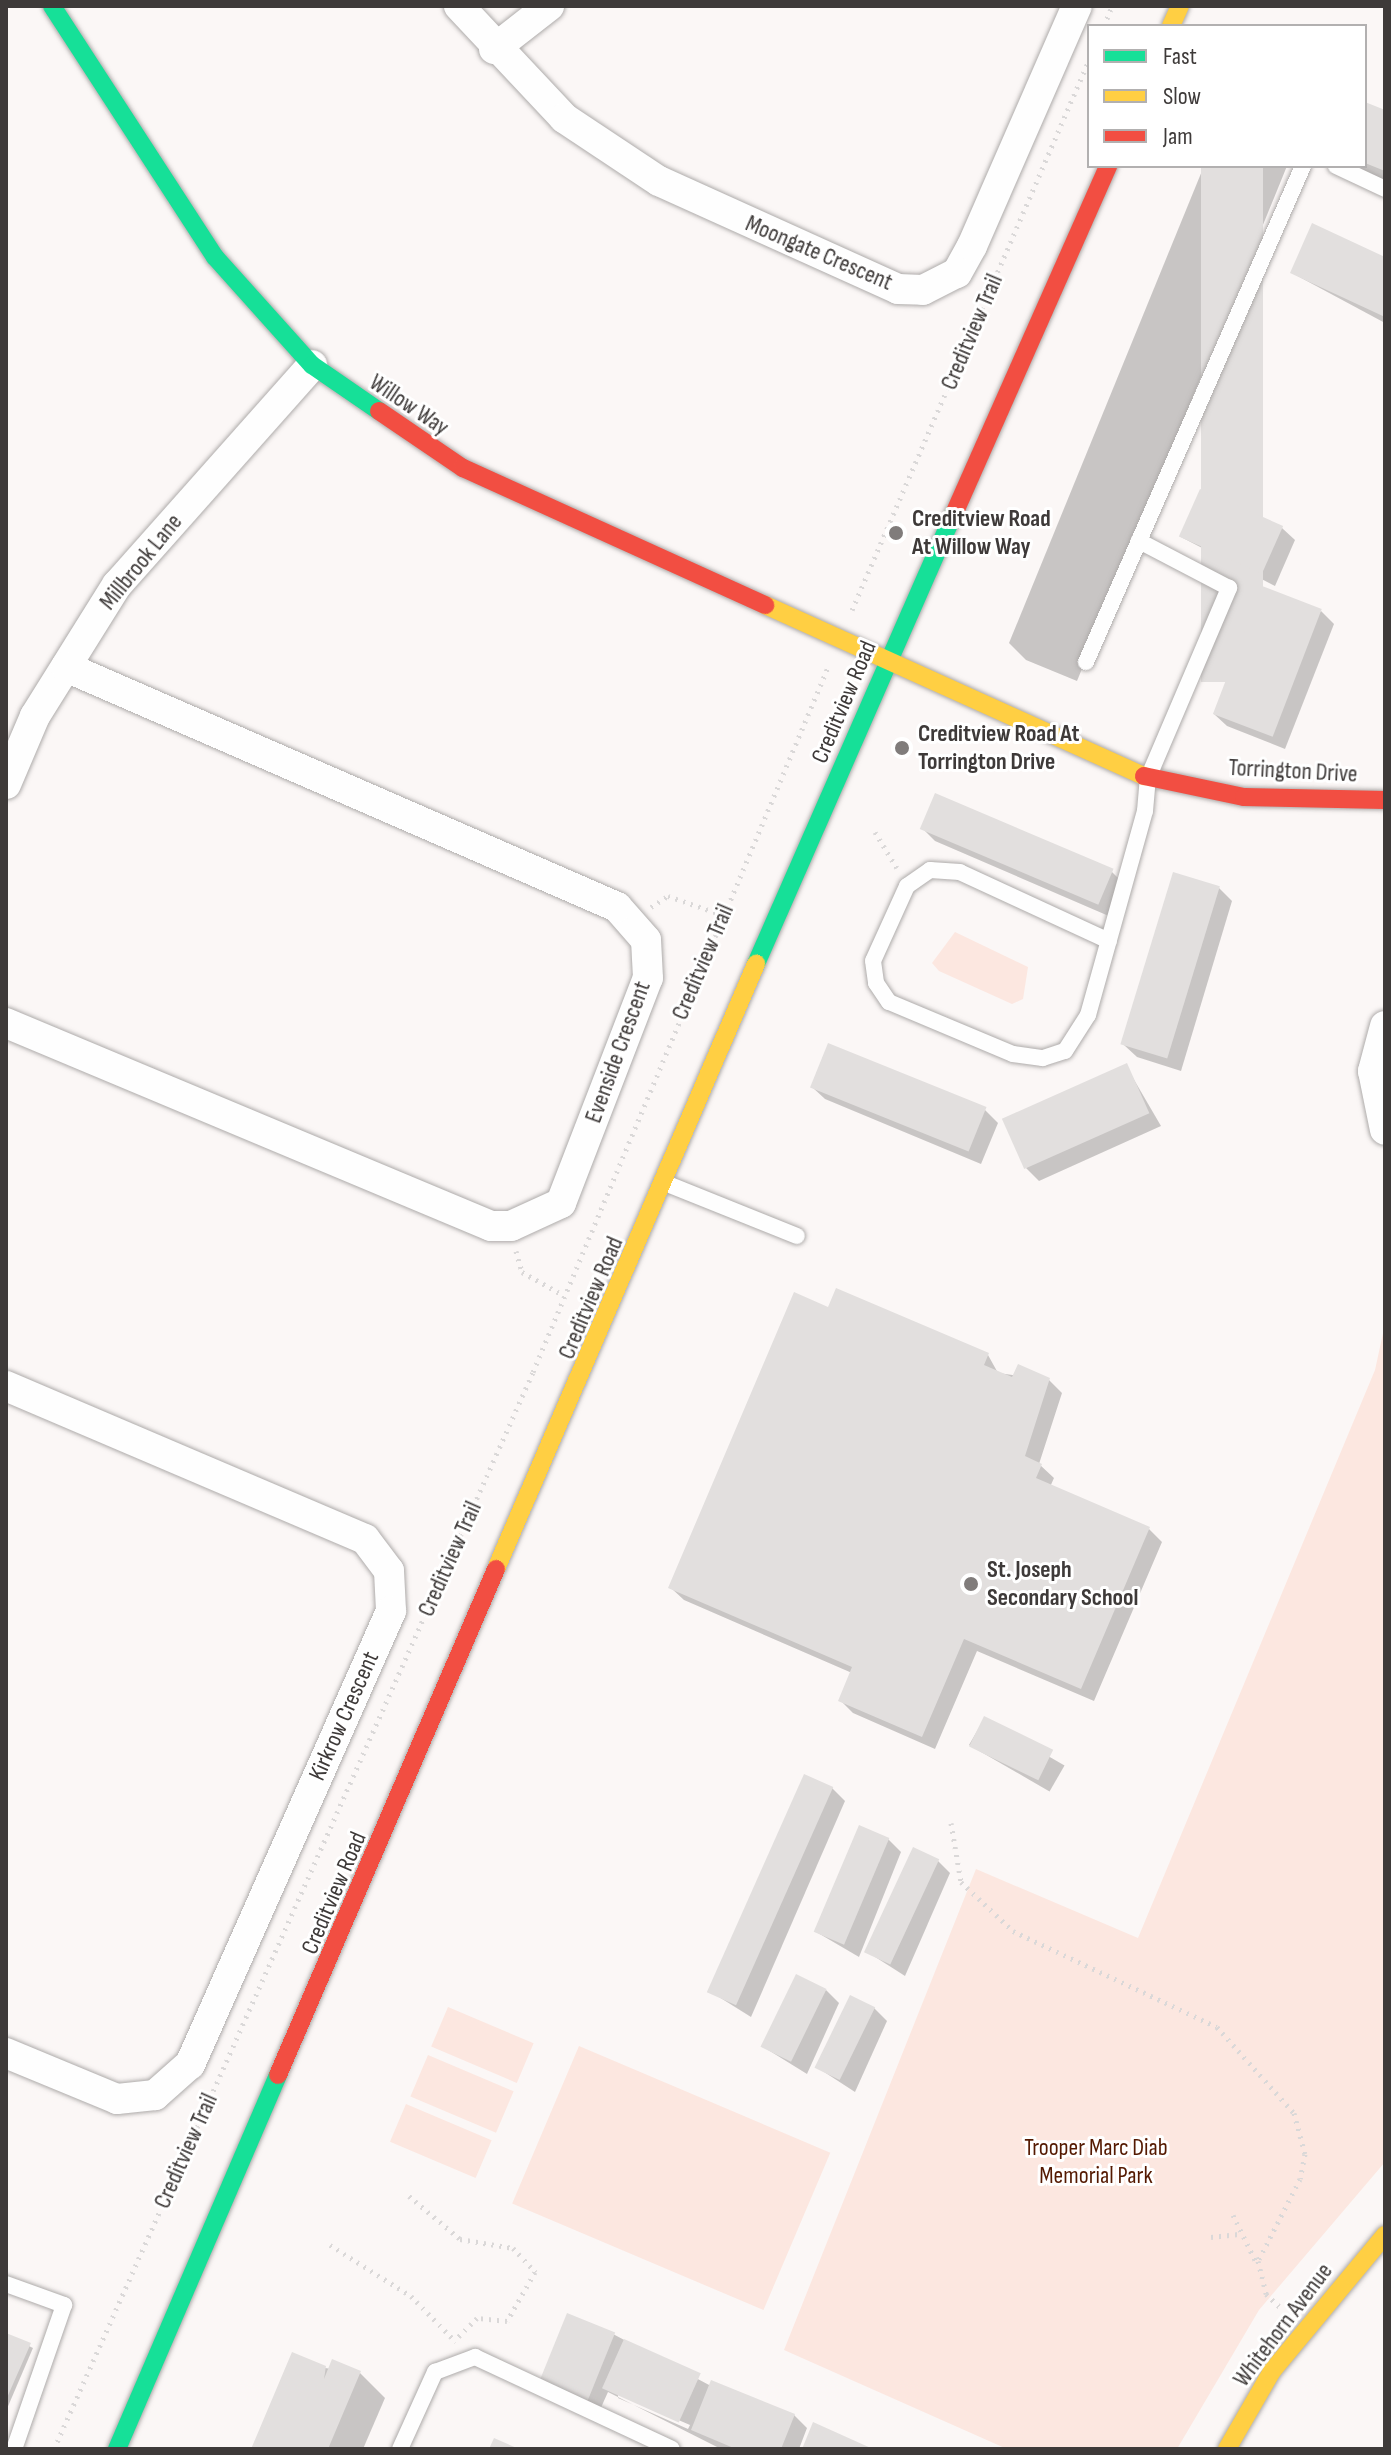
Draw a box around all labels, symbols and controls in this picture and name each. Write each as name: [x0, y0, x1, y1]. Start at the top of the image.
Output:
legend: [1087, 24, 1367, 168]
text: Fast: [1163, 42, 1197, 71]
text: Slow: [1163, 82, 1201, 111]
text: Jam: [1163, 122, 1193, 151]
street label: Moongate Crescent: [741, 209, 897, 297]
street label: Creditview Trail: [935, 270, 1009, 394]
street label: Willow Way: [364, 368, 454, 442]
place label: Creditview Road At Willow Way: [912, 505, 1051, 561]
street label: Millbrook Lane: [94, 508, 188, 616]
marker: Creditview Road At Willow Way: [887, 524, 905, 542]
street label: Creditview Road: [805, 636, 883, 768]
place label: Creditview Road At Torrington Drive: [918, 720, 1080, 776]
marker: Creditview Road At Torrington Drive: [893, 739, 911, 757]
street label: Torrington Drive: [1228, 753, 1358, 789]
street label: Creditview Trail: [666, 900, 740, 1024]
street label: Evenside Crescent: [579, 977, 657, 1127]
street label: Creditview Road: [552, 1232, 630, 1364]
street label: Creditview Trail: [412, 1497, 488, 1621]
place label: St. Joseph Secondary School: [987, 1556, 1138, 1612]
marker: St. Joseph Secondary School: [962, 1575, 980, 1593]
street label: Kirkrow Crescent: [303, 1647, 385, 1785]
street label: Creditview Road: [295, 1827, 373, 1959]
street label: Creditview Trail: [148, 2089, 224, 2213]
park label: Trooper Marc Diab Memorial Park: [1024, 2134, 1168, 2190]
street label: Whitehorn Avenue: [1227, 2258, 1339, 2392]

